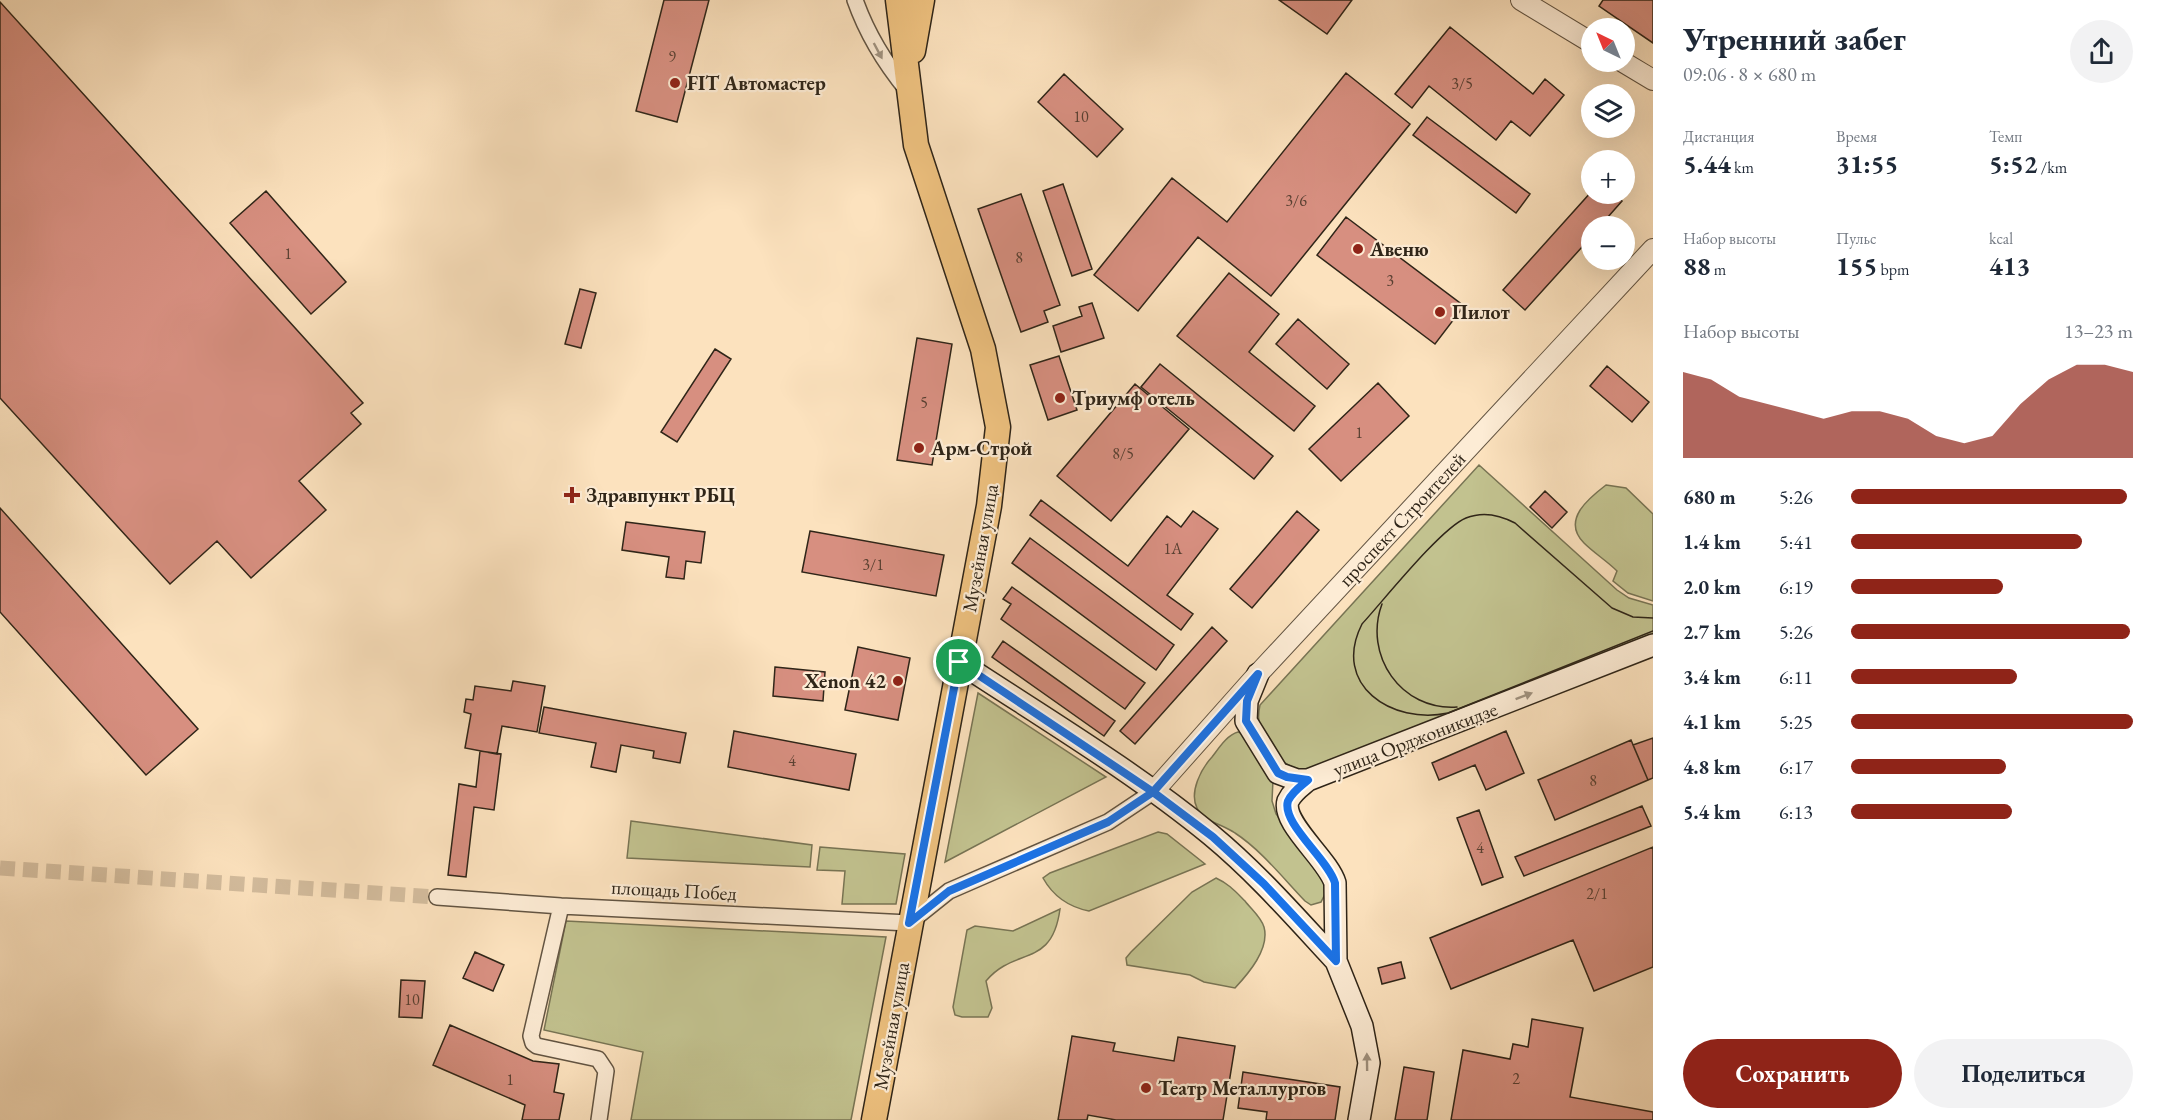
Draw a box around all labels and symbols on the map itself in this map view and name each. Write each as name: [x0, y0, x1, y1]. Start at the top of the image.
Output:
north arrow: [1581, 18, 1635, 72]
one-way arrow: [873, 43, 883, 60]
house number: 9: [668, 46, 676, 67]
place label: FIT Автомастер: [687, 70, 826, 96]
house number: 3/5: [1451, 73, 1473, 94]
marker: FIT Автомастер: [668, 76, 682, 90]
house number: 10: [1073, 106, 1089, 127]
house number: 3/6: [1285, 190, 1307, 211]
place label: Авеню: [1369, 236, 1429, 262]
marker: Авеню: [1351, 242, 1365, 256]
house number: 1: [284, 243, 292, 264]
house number: 8: [1015, 247, 1023, 268]
house number: 3: [1386, 270, 1394, 291]
place label: Пилот: [1452, 299, 1510, 325]
marker: Пилот: [1433, 305, 1447, 319]
place label: Триумф отель: [1072, 385, 1195, 411]
marker: Триумф отель: [1053, 391, 1067, 405]
house number: 5: [920, 392, 928, 413]
house number: 1: [1355, 422, 1363, 443]
place label: Арм-Строй: [930, 435, 1032, 461]
marker: Арм-Строй: [912, 441, 926, 455]
house number: 8/5: [1112, 443, 1134, 464]
street label: проспект Строителей: [1333, 446, 1471, 592]
place label: Здравпункт РБЦ: [586, 482, 735, 508]
street label: Музейная улица: [956, 482, 1004, 614]
marker: Здравпункт РБЦ: [563, 486, 581, 504]
house number: 1А: [1164, 538, 1183, 559]
house number: 3/1: [862, 554, 884, 575]
pin: [933, 636, 984, 687]
place label: Xenon 42: [803, 668, 886, 694]
marker: Xenon 42: [891, 674, 905, 688]
one-way arrow: [1516, 691, 1534, 701]
street label: улица Орджоникидзе: [1329, 696, 1501, 782]
house number: 4: [788, 750, 796, 771]
house number: 8: [1589, 770, 1597, 791]
house number: 4: [1476, 837, 1484, 858]
street label: площадь Побед: [611, 874, 737, 906]
house number: 2/1: [1586, 883, 1608, 904]
street label: Музейная улица: [867, 960, 915, 1092]
house number: 10: [404, 989, 420, 1010]
one-way arrow: [1362, 1053, 1372, 1072]
house number: 2: [1512, 1068, 1520, 1089]
house number: 1: [506, 1069, 514, 1090]
place label: Театр Металлургов: [1158, 1075, 1326, 1101]
marker: Театр Металлургов: [1139, 1081, 1153, 1095]

